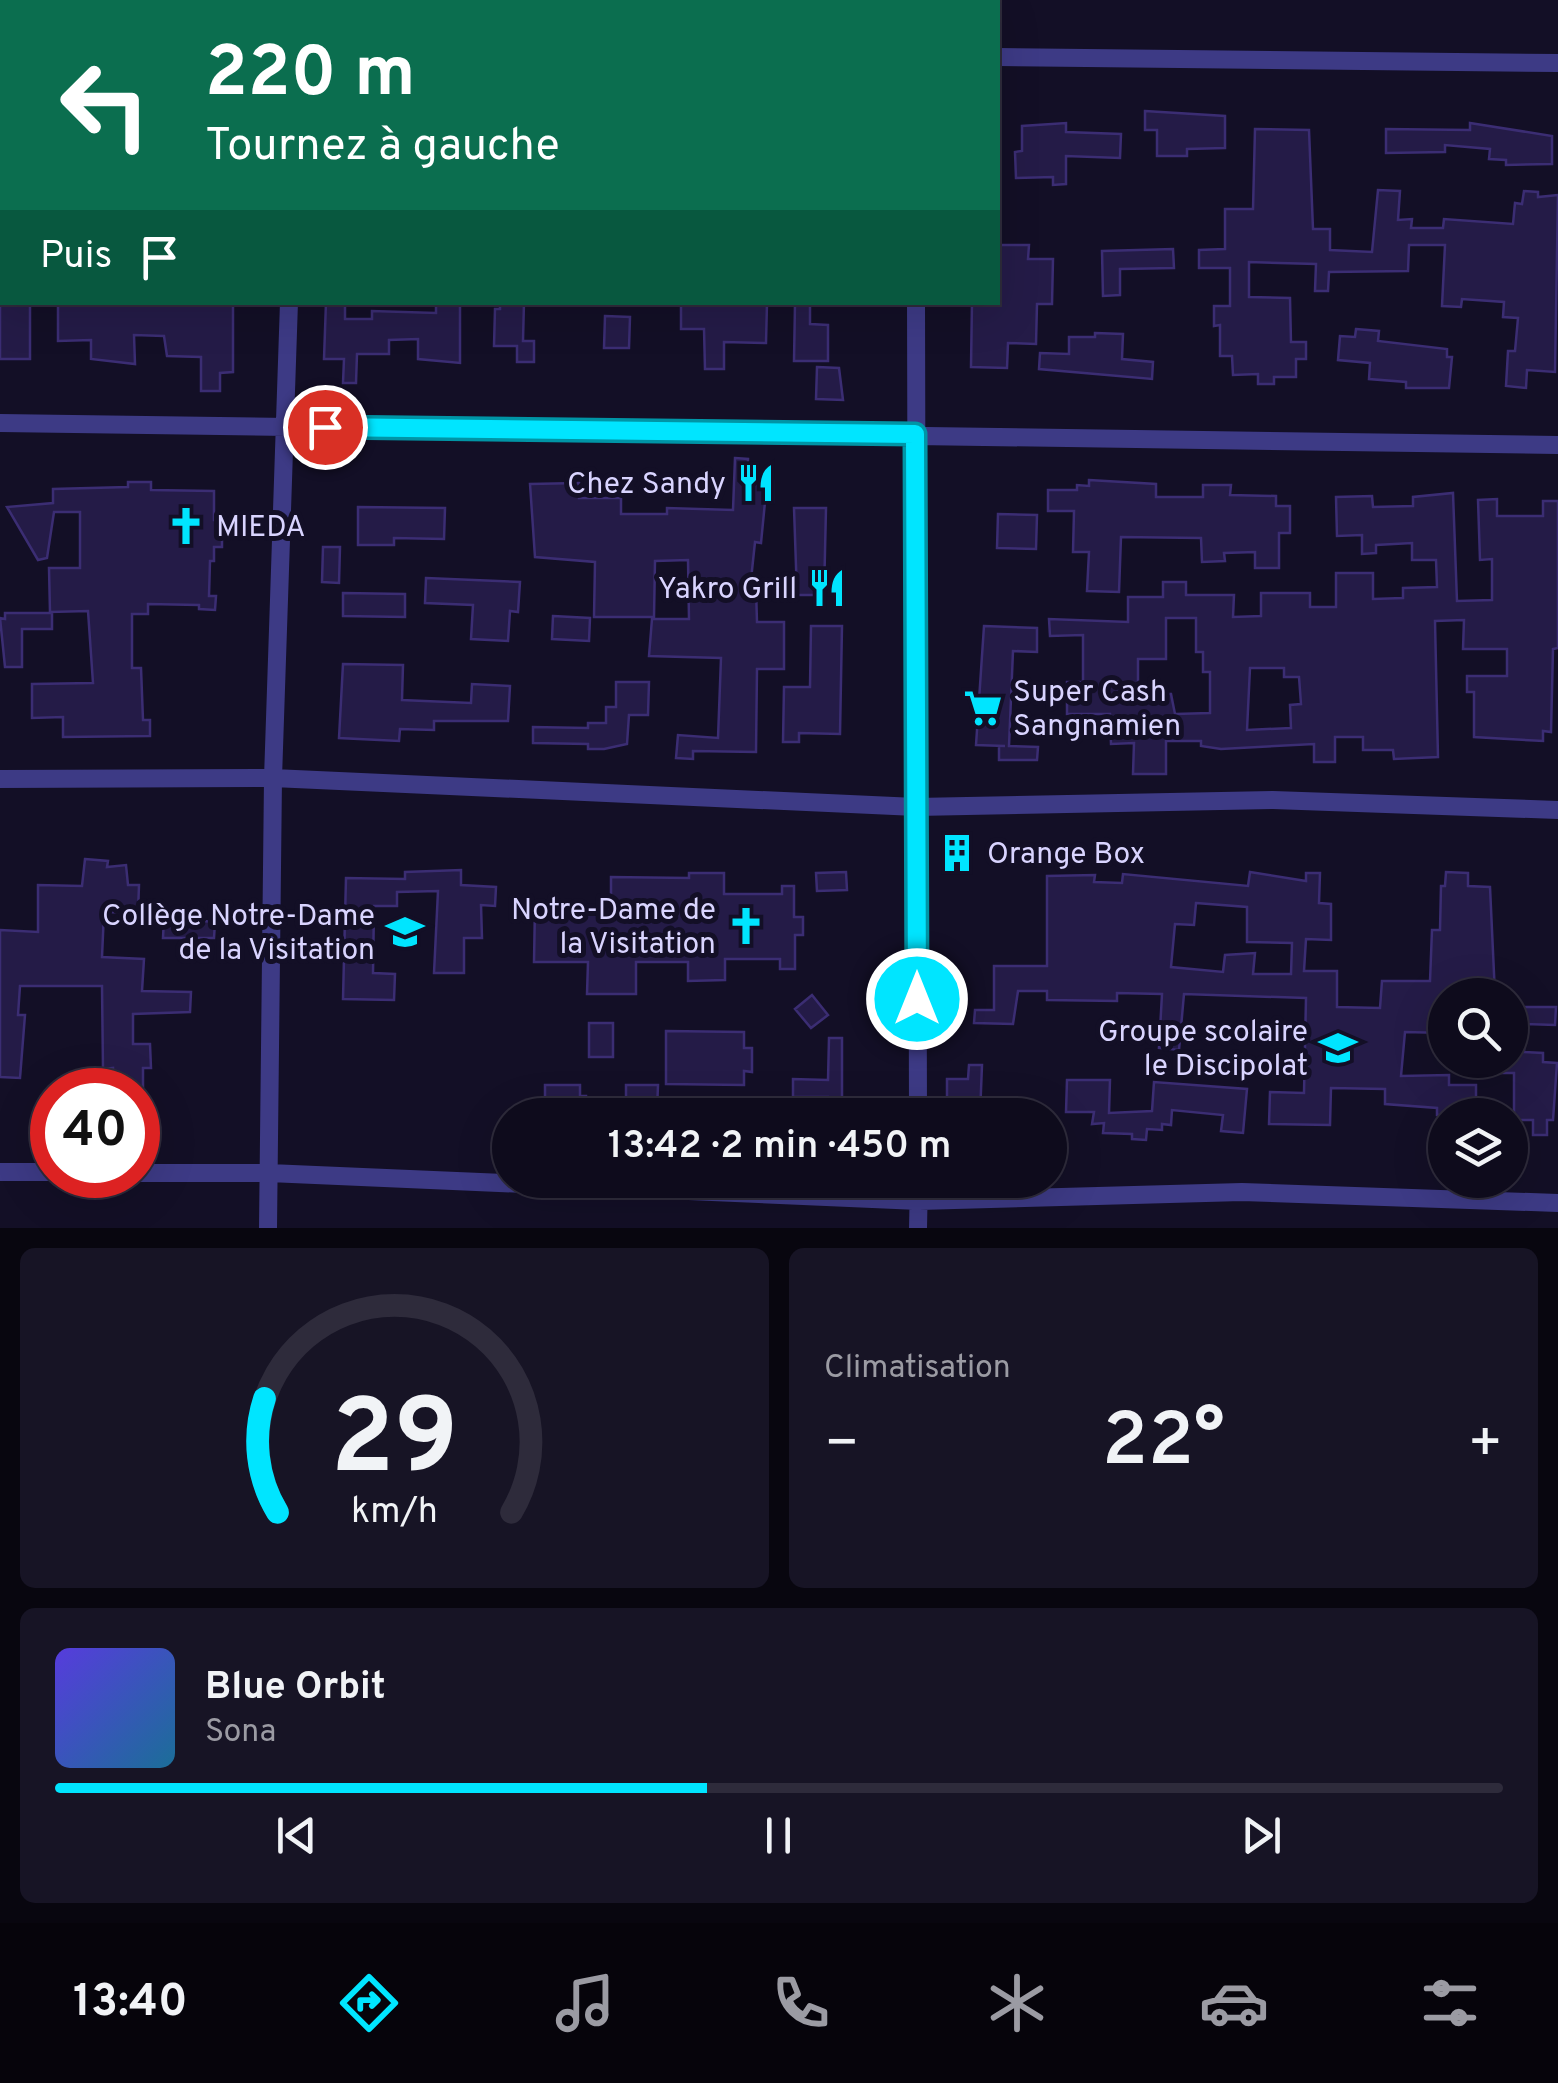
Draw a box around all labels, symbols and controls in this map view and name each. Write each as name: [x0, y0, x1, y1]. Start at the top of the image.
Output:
text: 220 m: [205, 32, 415, 121]
icon: left: [40, 40, 170, 170]
text: Tournez à gauche: [205, 119, 560, 176]
icon: arrive: [132, 230, 187, 285]
text: Puis: [40, 233, 112, 282]
pin: [283, 385, 368, 470]
icon: arrive: [298, 400, 353, 455]
restaurant icon: Chez Sandy: [735, 462, 777, 504]
place label: Chez Sandy: [567, 467, 726, 504]
church icon: MIEDA: [165, 505, 207, 547]
place label: MIEDA: [216, 510, 306, 547]
restaurant icon: Yakro Grill: [806, 567, 848, 609]
place label: Yakro Grill: [658, 572, 797, 609]
place label: Super Cash Sangnamien: [1013, 675, 1181, 746]
supermarket icon: Super Cash Sangnamien: [962, 687, 1004, 729]
building icon: Orange Box: [936, 832, 978, 874]
place label: Orange Box: [987, 837, 1145, 874]
place label: Notre-Dame de la Visitation: [511, 893, 716, 964]
place label: Collège Notre-Dame de la Visitation: [102, 899, 375, 970]
church icon: Notre-Dame de la Visitation: [725, 905, 767, 947]
school or university icon: Collège Notre-Dame de la Visitation: [384, 911, 426, 953]
position arrow: [865, 947, 969, 1051]
map controls: [1428, 978, 1528, 1198]
button: search: [1428, 978, 1528, 1078]
place label: Groupe scolaire le Discipolat: [1098, 1015, 1308, 1086]
school or university icon: Groupe scolaire le Discipolat: [1317, 1027, 1359, 1069]
speed limit sign: 40: [30, 1068, 160, 1198]
button: layers: [1428, 1098, 1528, 1198]
text: 13:42 · 2 min · 450 m: [608, 1123, 951, 1172]
text: Climatisation: [824, 1349, 1011, 1389]
text: 29: [331, 1378, 458, 1510]
text: 22°: [1102, 1397, 1225, 1492]
text: −: [824, 1411, 859, 1481]
text: +: [1468, 1411, 1503, 1481]
text: km/h: [351, 1490, 438, 1536]
text: Blue Orbit: [205, 1664, 386, 1713]
text: Sona: [205, 1713, 276, 1753]
icon: previous: [269, 1808, 324, 1863]
icon: pause: [751, 1808, 806, 1863]
icon: next: [1234, 1808, 1289, 1863]
icon: directions: [334, 1968, 404, 2038]
icon: music: [550, 1968, 620, 2038]
icon: phone: [766, 1968, 836, 2038]
icon: climate: [982, 1968, 1052, 2038]
icon: car: [1199, 1968, 1269, 2038]
icon: filters: [1415, 1968, 1485, 2038]
text: 13:40: [73, 1975, 188, 2032]

